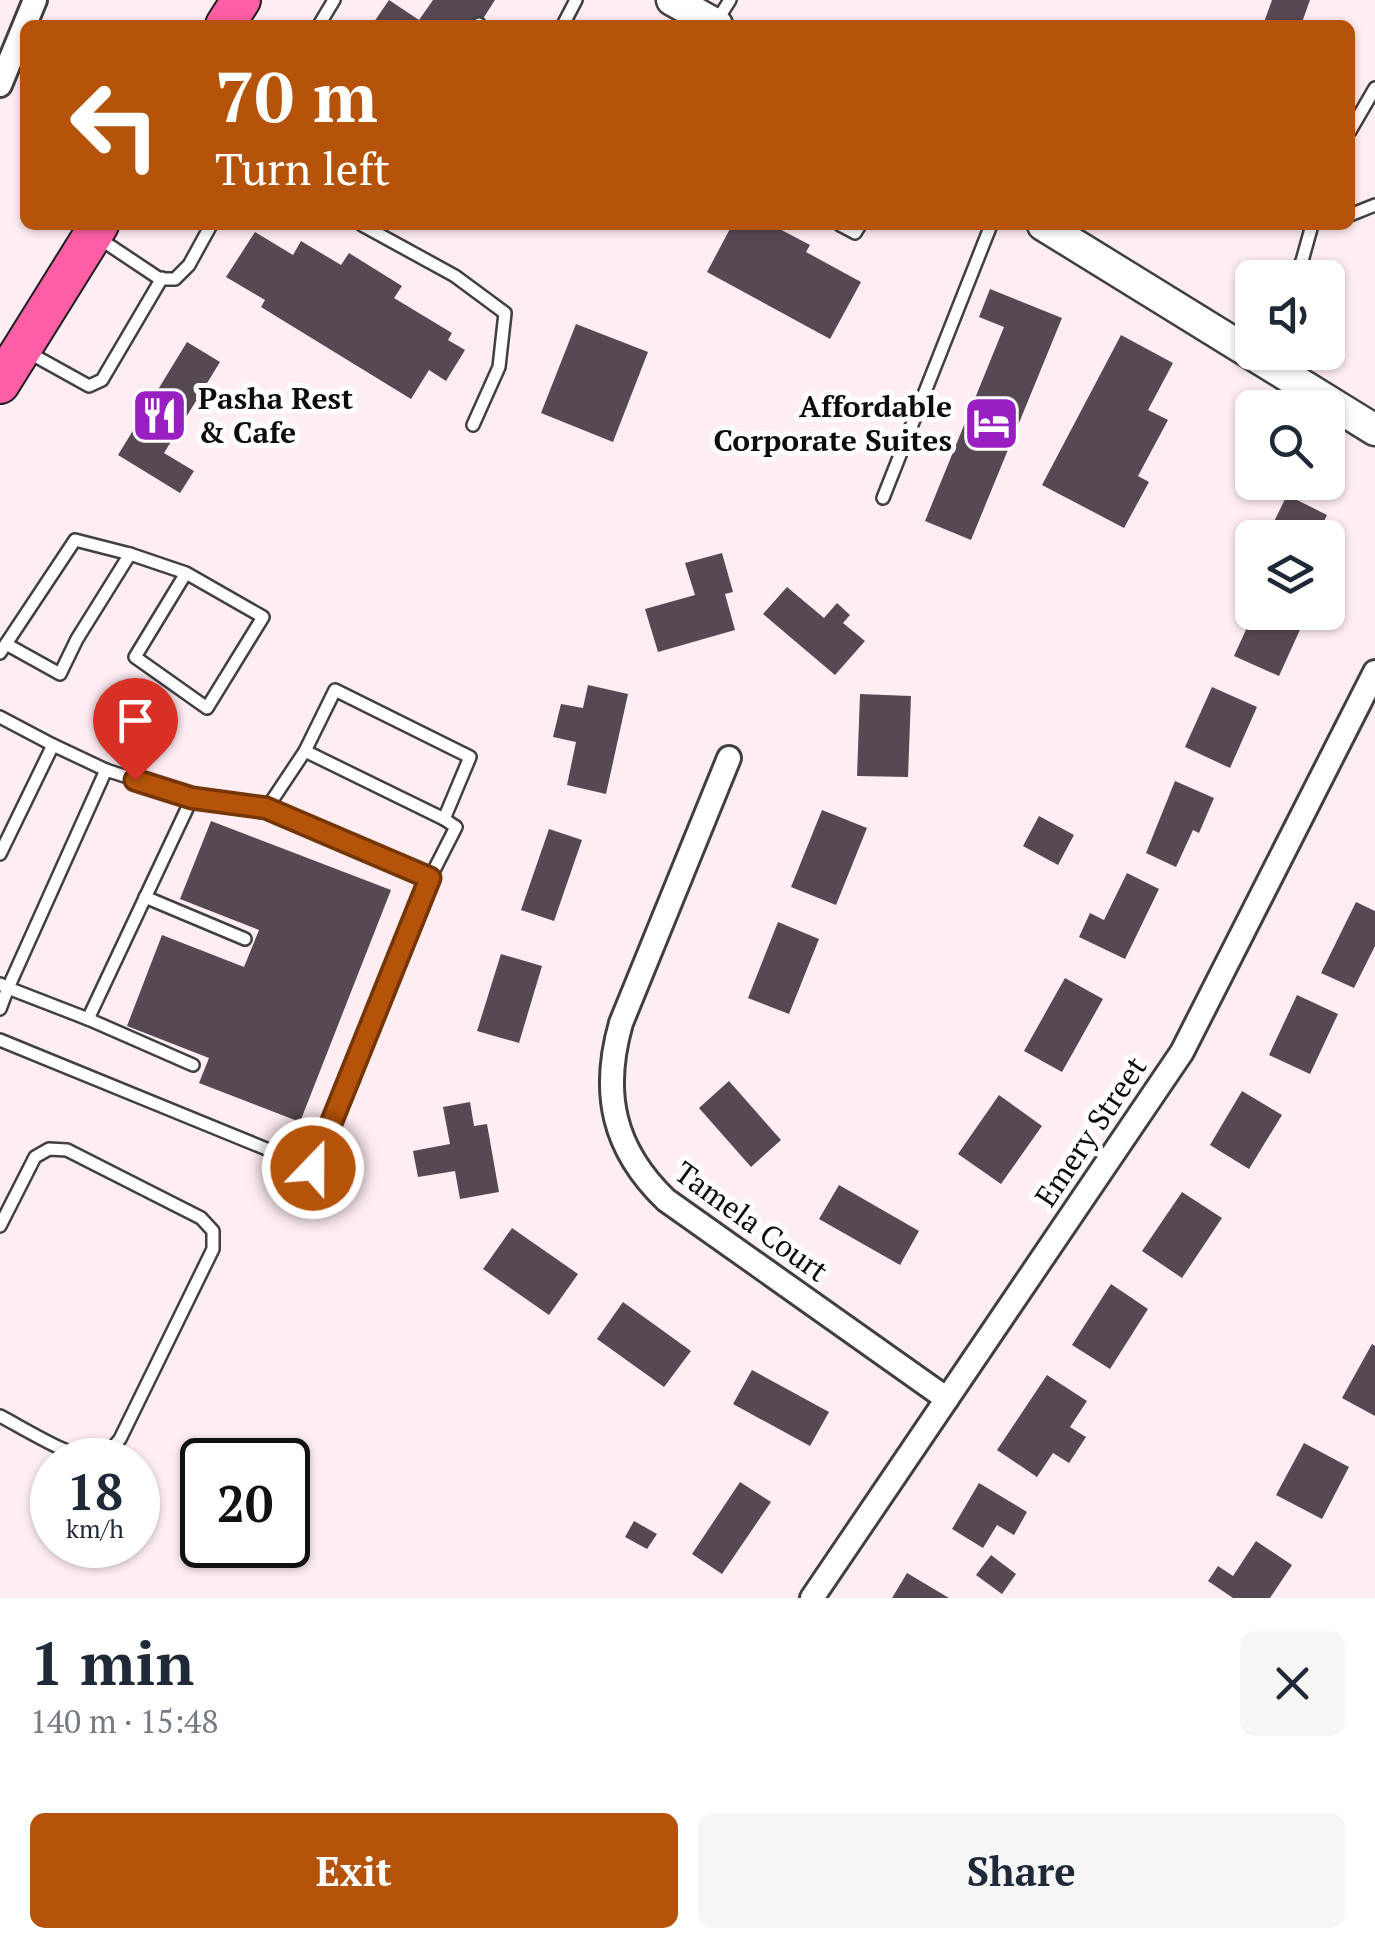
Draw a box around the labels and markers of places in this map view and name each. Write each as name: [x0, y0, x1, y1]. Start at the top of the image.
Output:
place label: Pasha Rest & Cafe: [198, 378, 353, 452]
restaurant icon: Pasha Rest & Cafe: [129, 386, 189, 446]
place label: Affordable Corporate Suites: [713, 386, 952, 460]
hotel icon: Affordable Corporate Suites: [961, 394, 1021, 454]
pin: [93, 678, 178, 781]

